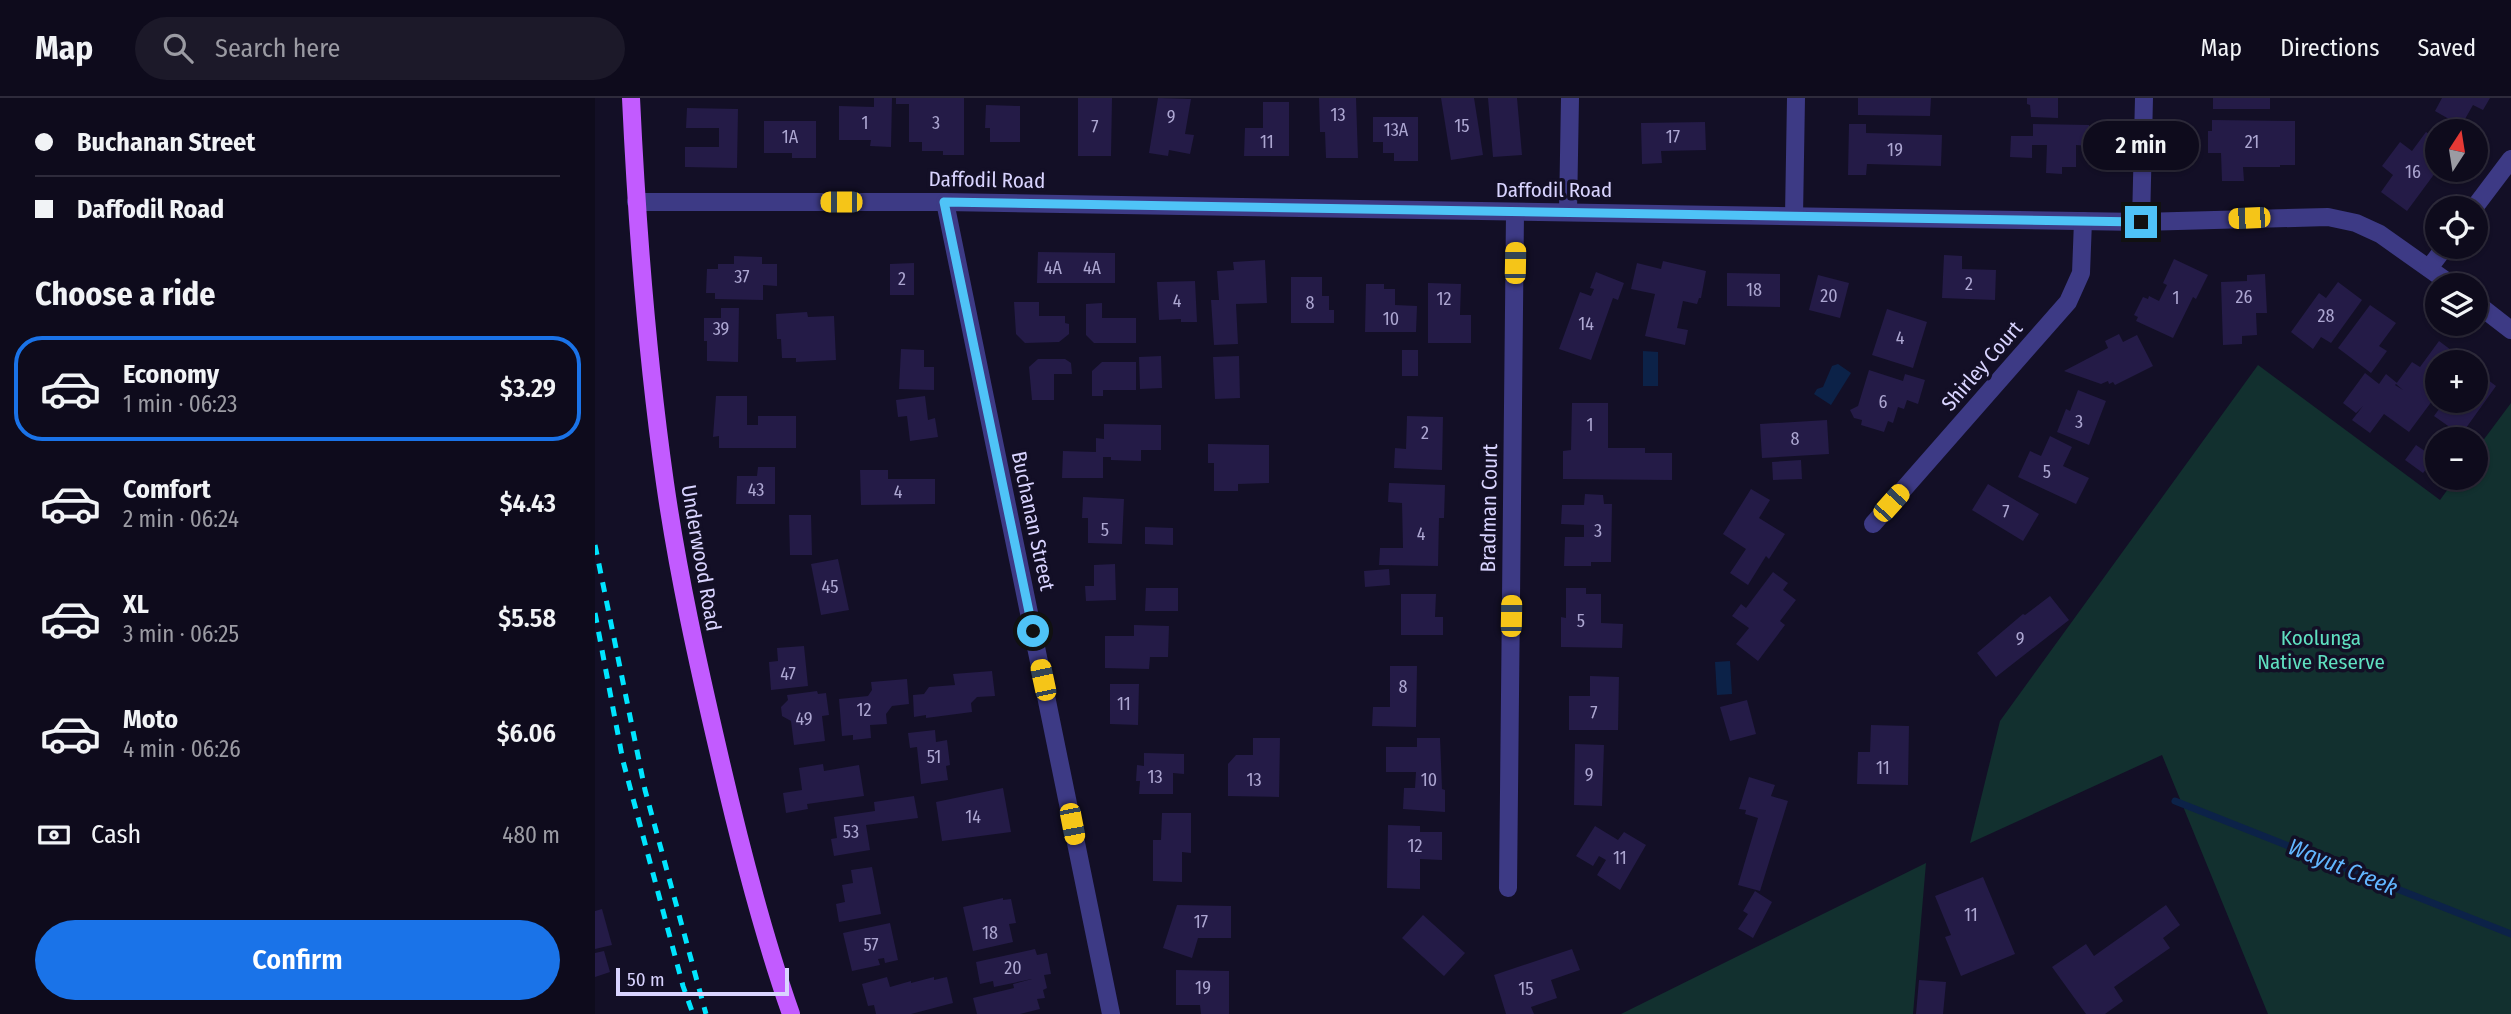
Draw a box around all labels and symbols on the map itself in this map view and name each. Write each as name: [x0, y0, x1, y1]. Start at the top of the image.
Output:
house number: 13: [1330, 104, 1346, 126]
house number: 9: [1167, 106, 1175, 128]
house number: 1: [861, 112, 869, 134]
house number: 3: [932, 112, 940, 134]
house number: 15: [1454, 115, 1470, 137]
house number: 7: [1091, 116, 1099, 138]
house number: 13A: [1384, 119, 1409, 141]
north arrow: [2425, 119, 2489, 182]
callout: 2 min: [2083, 121, 2199, 170]
house number: 1A: [782, 126, 799, 148]
house number: 17: [1666, 126, 1680, 148]
house number: 11: [1260, 131, 1274, 153]
house number: 21: [2245, 131, 2259, 153]
house number: 19: [1887, 139, 1903, 161]
house number: 16: [2405, 161, 2421, 183]
street label: Daffodil Road: [929, 166, 1045, 194]
street label: Daffodil Road: [1496, 177, 1612, 203]
car: [821, 192, 863, 213]
route end: [2125, 206, 2157, 238]
car: [2228, 207, 2271, 229]
car: [1505, 242, 1526, 284]
house number: 4A: [1044, 257, 1063, 279]
house number: 4A: [1083, 257, 1102, 279]
house number: 37: [734, 266, 750, 288]
house number: 2: [898, 268, 906, 290]
house number: 2: [1965, 273, 1973, 295]
house number: 18: [1746, 279, 1762, 301]
house number: 20: [1820, 285, 1838, 307]
house number: 26: [2236, 286, 2253, 308]
house number: 1: [2172, 287, 2180, 309]
house number: 12: [1437, 288, 1452, 310]
house number: 4: [1173, 290, 1182, 312]
house number: 8: [1306, 292, 1315, 314]
house number: 28: [2318, 305, 2334, 327]
house number: 10: [1383, 308, 1399, 330]
house number: 14: [1578, 313, 1594, 335]
street label: Shirley Court: [1936, 316, 2028, 416]
house number: 39: [713, 318, 729, 340]
house number: 4: [1896, 327, 1905, 349]
house number: 6: [1879, 391, 1888, 413]
house number: 3: [2075, 411, 2083, 433]
house number: 1: [1586, 414, 1594, 436]
house number: 2: [1421, 422, 1429, 444]
house number: 8: [1791, 428, 1800, 450]
street label: Bradman Court: [1475, 443, 1503, 573]
street label: Buchanan Street: [1006, 449, 1060, 593]
house number: 5: [2043, 461, 2051, 483]
house number: 43: [748, 479, 764, 501]
car: [1870, 480, 1913, 526]
house number: 4: [894, 481, 903, 503]
street label: Underwood Road: [675, 483, 727, 633]
house number: 7: [2002, 501, 2010, 523]
house number: 5: [1101, 519, 1109, 541]
house number: 3: [1594, 520, 1602, 542]
house number: 4: [1417, 523, 1426, 545]
house number: 45: [822, 576, 838, 598]
car: [1501, 595, 1522, 637]
house number: 5: [1577, 610, 1585, 632]
route start: [1017, 615, 1049, 647]
park label: Koolunga Native Reserve: [2257, 625, 2385, 675]
house number: 9: [2016, 628, 2024, 650]
car: [1029, 657, 1058, 703]
house number: 47: [780, 663, 796, 685]
house number: 8: [1399, 676, 1408, 698]
house number: 11: [1117, 693, 1131, 715]
house number: 12: [857, 699, 872, 721]
house number: 7: [1590, 702, 1598, 724]
house number: 49: [795, 708, 813, 730]
house number: 51: [927, 746, 941, 768]
house number: 11: [1876, 757, 1890, 779]
house number: 9: [1585, 764, 1593, 786]
house number: 13: [1147, 766, 1163, 788]
house number: 13: [1246, 769, 1262, 791]
house number: 10: [1421, 769, 1437, 791]
car: [1058, 801, 1087, 847]
house number: 14: [965, 806, 981, 828]
house number: 53: [843, 821, 859, 843]
water label: Wayut Creek: [2284, 832, 2402, 902]
house number: 12: [1408, 835, 1423, 857]
house number: 11: [1613, 847, 1627, 869]
house number: 11: [1964, 904, 1978, 926]
house number: 17: [1194, 911, 1208, 933]
house number: 18: [982, 922, 998, 944]
house number: 57: [863, 934, 879, 956]
house number: 20: [1004, 957, 1022, 979]
scale bar: [616, 965, 789, 997]
house number: 19: [1195, 977, 1211, 999]
house number: 15: [1518, 978, 1534, 1000]

